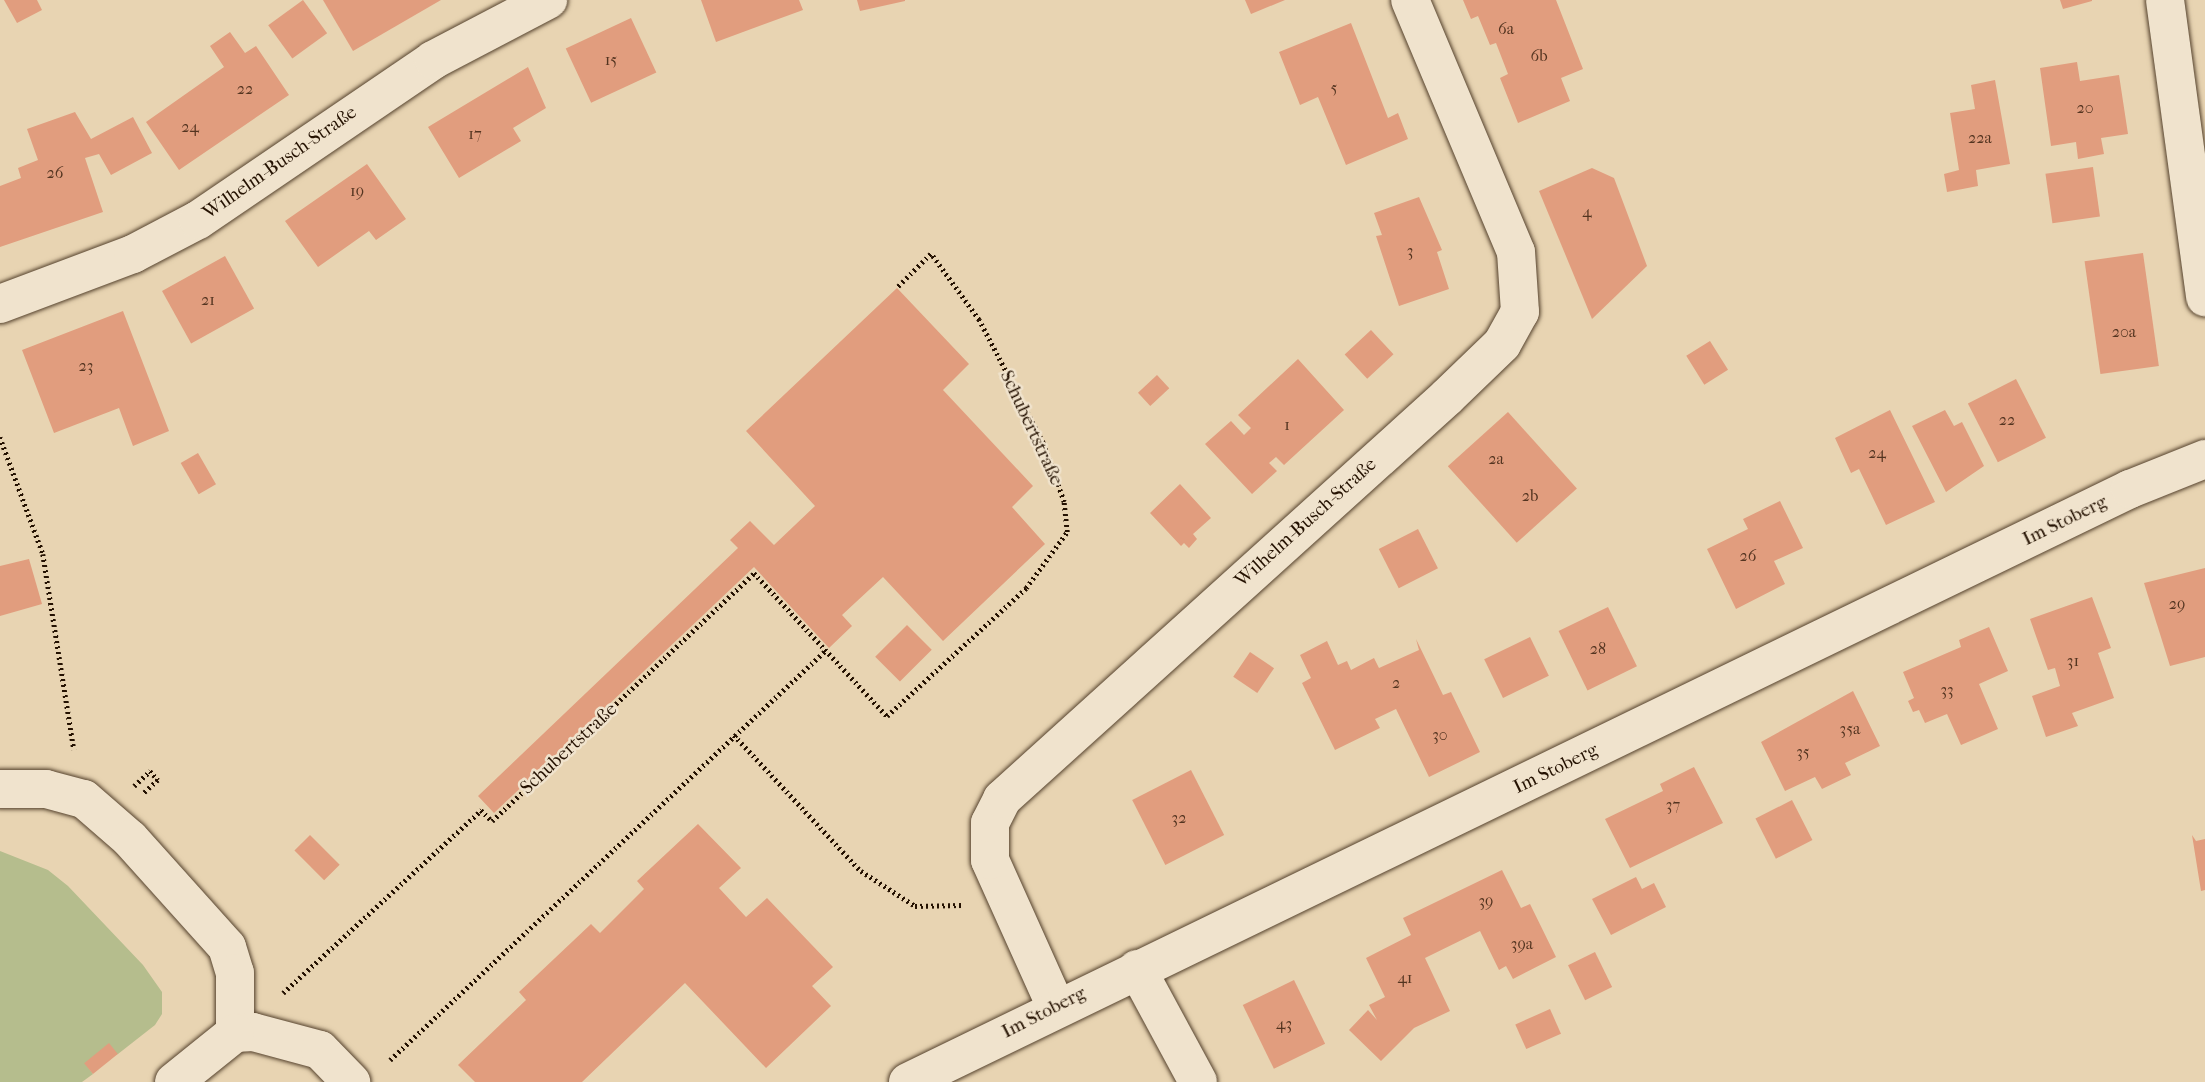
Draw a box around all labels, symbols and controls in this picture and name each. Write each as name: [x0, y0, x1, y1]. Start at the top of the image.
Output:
house number: 6a: [1498, 19, 1514, 39]
house number: 6b: [1530, 46, 1548, 66]
house number: 15: [605, 50, 617, 70]
house number: 5: [1331, 78, 1337, 98]
house number: 22: [237, 79, 253, 99]
house number: 20: [2076, 98, 2094, 118]
street label: Wilhelm-Busch-Straße: [199, 101, 361, 225]
house number: 24: [181, 117, 199, 137]
house number: 17: [468, 124, 482, 144]
house number: 22a: [1968, 128, 1992, 148]
house number: 26: [47, 163, 63, 183]
house number: 19: [350, 181, 364, 201]
house number: 4: [1582, 202, 1592, 222]
house number: 3: [1407, 241, 1413, 261]
house number: 21: [201, 290, 215, 310]
house number: 20a: [2112, 322, 2136, 342]
house number: 23: [79, 356, 93, 376]
street label: Schubertstraße: [994, 367, 1068, 489]
house number: 22: [1999, 410, 2015, 430]
house number: 1: [1284, 415, 1290, 435]
house number: 24: [1868, 443, 1886, 463]
house number: 2a: [1488, 449, 1504, 469]
street label: Wilhelm-Busch-Straße: [1231, 453, 1381, 593]
house number: 2b: [1522, 486, 1538, 506]
street label: Im Stoberg: [2019, 491, 2111, 551]
house number: 26: [1740, 546, 1756, 566]
house number: 29: [2169, 594, 2185, 614]
house number: 28: [1590, 639, 1606, 659]
house number: 31: [2067, 651, 2079, 671]
house number: 2: [1392, 673, 1400, 693]
house number: 33: [1940, 680, 1954, 700]
street label: Schubertstraße: [516, 698, 622, 800]
house number: 35a: [1840, 719, 1860, 739]
house number: 30: [1432, 725, 1448, 745]
street label: Im Stoberg: [1510, 739, 1602, 799]
house number: 35: [1796, 742, 1810, 762]
house number: 37: [1666, 795, 1680, 815]
house number: 32: [1172, 808, 1186, 828]
house number: 39: [1479, 891, 1493, 911]
house number: 39a: [1511, 934, 1533, 954]
house number: 41: [1397, 968, 1413, 988]
street label: Im Stoberg: [998, 982, 1090, 1044]
house number: 43: [1276, 1014, 1292, 1034]

